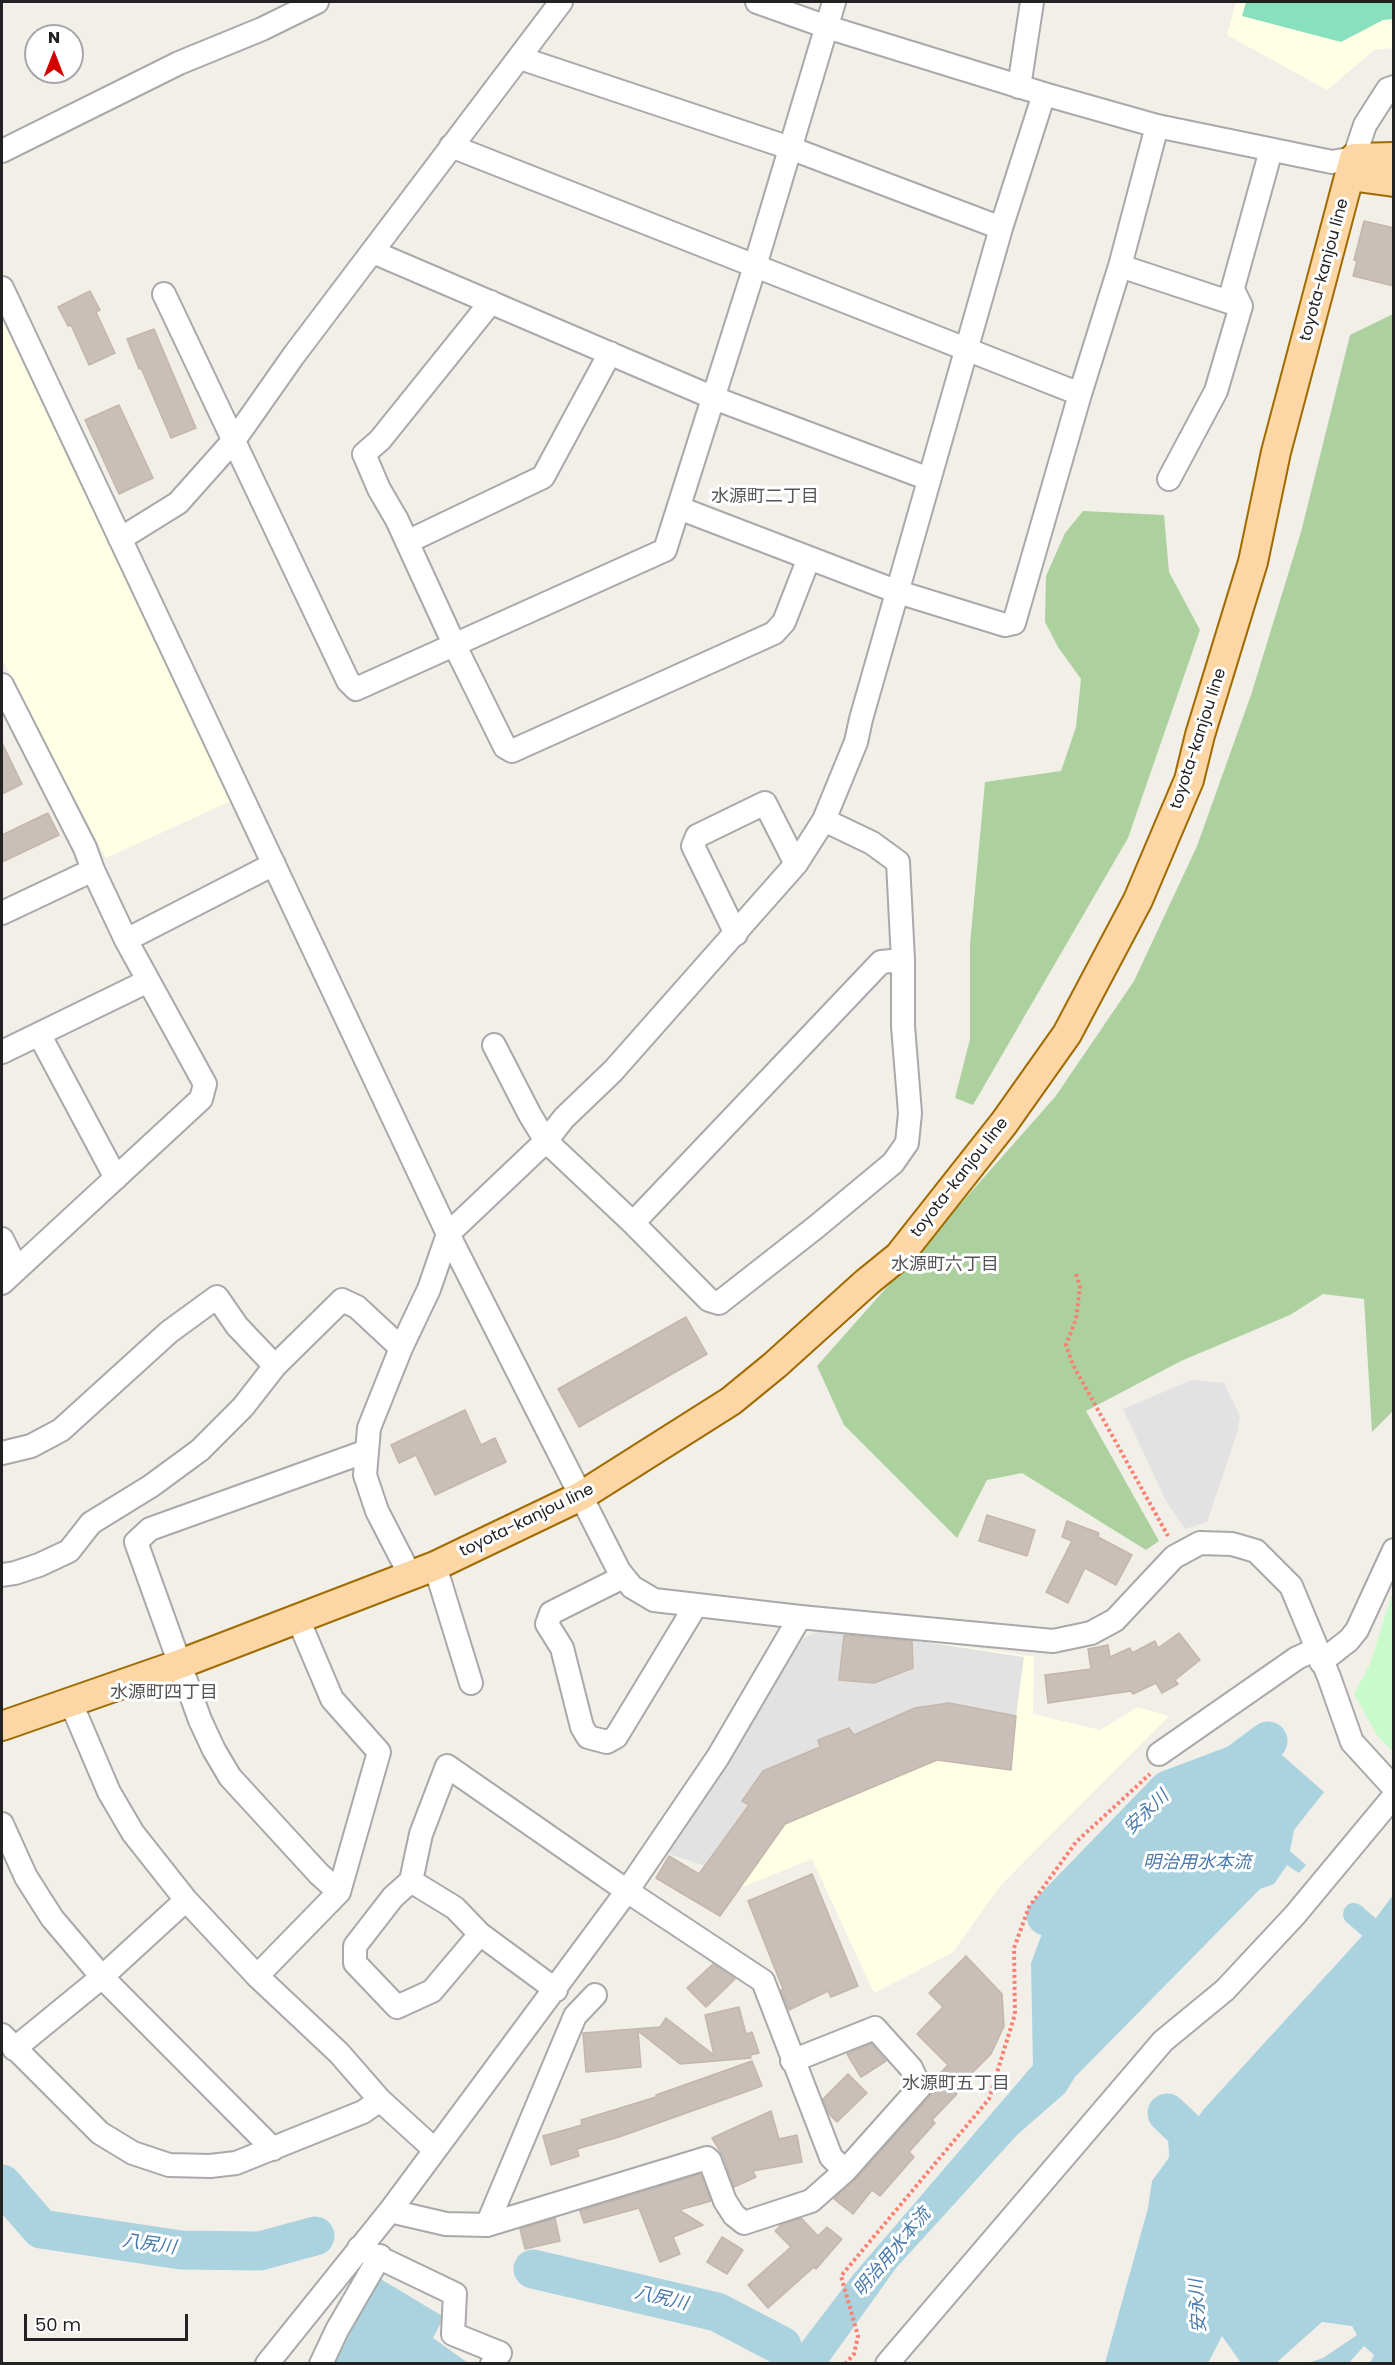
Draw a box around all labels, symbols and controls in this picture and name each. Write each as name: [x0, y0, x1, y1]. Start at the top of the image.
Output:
north arrow: [24, 24, 84, 84]
text: N: [48, 26, 60, 49]
street label: toyota-kanjou line: [1297, 197, 1353, 343]
district label: 水源町二丁目: [711, 486, 819, 508]
street label: toyota-kanjou line: [1167, 666, 1231, 812]
street label: toyota-kanjou line: [907, 1114, 1013, 1242]
district label: 水源町六丁目: [891, 1254, 999, 1276]
street label: toyota-kanjou line: [457, 1480, 597, 1562]
district label: 水源町四丁目: [110, 1682, 218, 1704]
water label: 安永川: [1120, 1786, 1174, 1840]
water label: 明治用水本流: [1143, 1852, 1251, 1874]
district label: 水源町五丁目: [902, 2073, 1010, 2095]
water label: 明治用水本流: [850, 2205, 936, 2301]
water label: 八尻川: [121, 2231, 177, 2259]
water label: 安永川: [1186, 2278, 1212, 2334]
water label: 八尻川: [632, 2282, 690, 2316]
scale bar: [27, 2302, 190, 2340]
text: 50 m: [35, 2312, 81, 2337]

